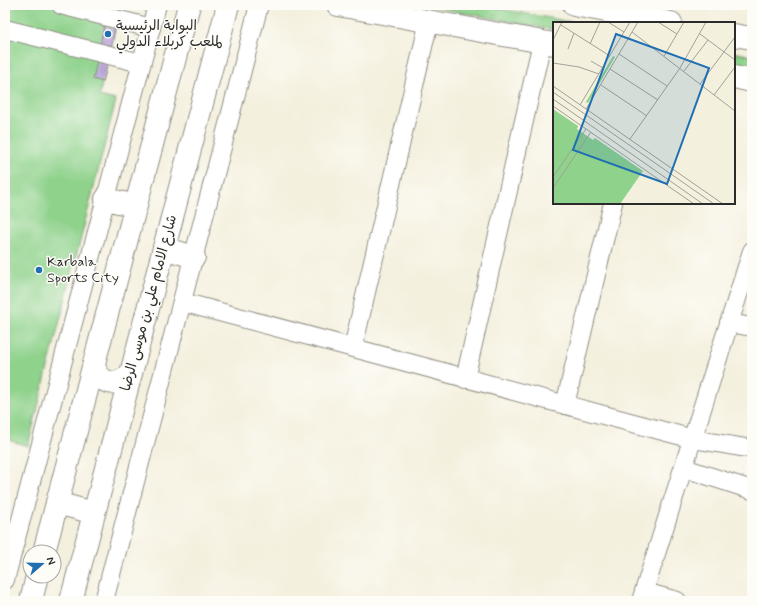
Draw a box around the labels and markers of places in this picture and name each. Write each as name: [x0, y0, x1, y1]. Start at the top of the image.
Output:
place label: البوابة الرئيسية لملعب كربلاء الدولي: [116, 17, 223, 54]
marker: البوابة الرئيسية لملعب كربلاء الدولي: [103, 29, 113, 39]
place label: Karbala Sports City: [47, 253, 119, 287]
marker: Karbala Sports City: [34, 265, 44, 275]

